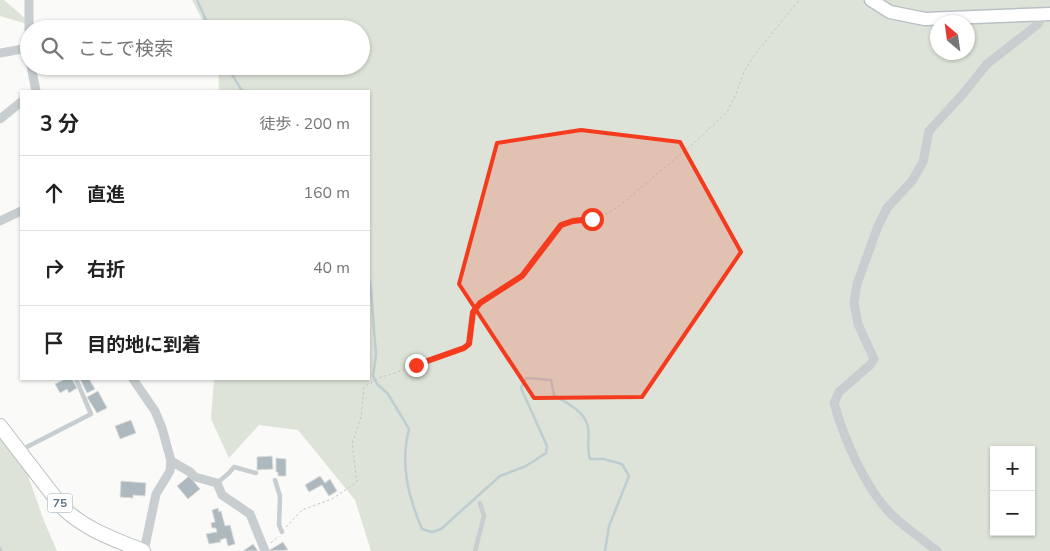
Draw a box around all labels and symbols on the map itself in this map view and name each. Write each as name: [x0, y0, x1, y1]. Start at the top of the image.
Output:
north arrow: [930, 15, 975, 60]
route start: [581, 208, 604, 231]
route end: [405, 354, 428, 377]
road number: 75: [48, 493, 72, 512]

